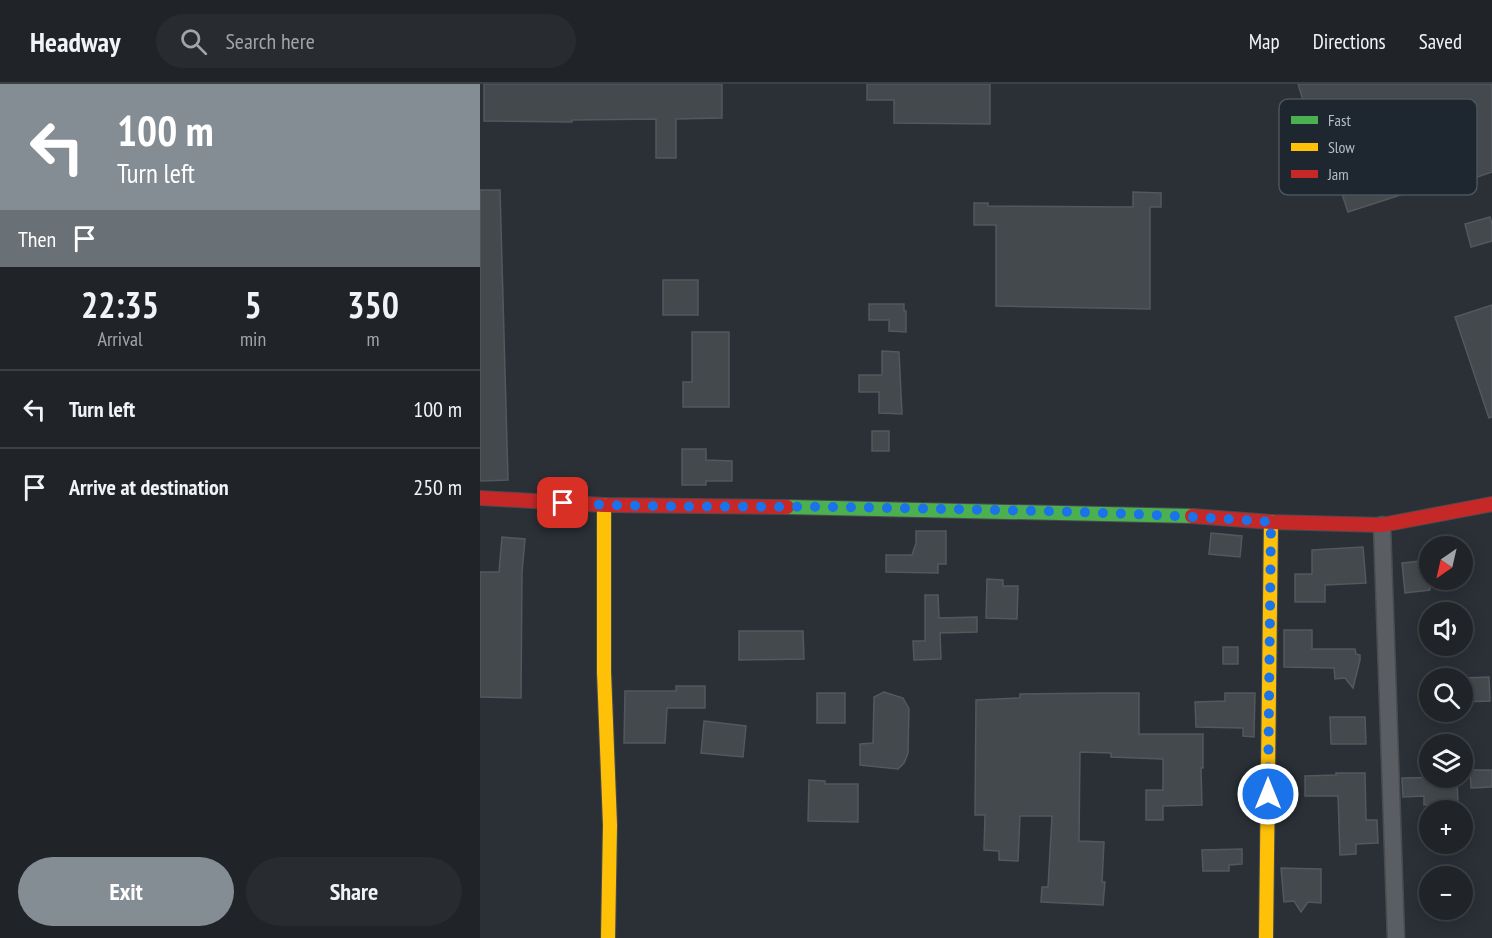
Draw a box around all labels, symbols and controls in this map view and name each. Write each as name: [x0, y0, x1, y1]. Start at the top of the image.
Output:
search box: [156, 14, 576, 68]
text: Headway: [30, 23, 120, 60]
icon: search: [177, 25, 210, 58]
text: Search here: [225, 27, 315, 55]
text: Map: [1249, 28, 1280, 55]
text: Directions: [1313, 28, 1386, 55]
text: Saved: [1419, 28, 1462, 55]
legend: [1279, 99, 1477, 195]
text: 100 m: [117, 103, 214, 158]
icon: left: [18, 108, 96, 186]
text: Fast: [1328, 110, 1351, 130]
text: Slow: [1328, 137, 1355, 157]
text: Turn left: [117, 156, 195, 190]
text: Jam: [1327, 164, 1349, 184]
icon: arrive: [68, 222, 101, 255]
text: Then: [18, 225, 56, 253]
text: 22:35: [81, 281, 159, 328]
text: 5: [244, 281, 262, 328]
text: 350: [347, 281, 399, 328]
text: Arrival: [97, 326, 143, 352]
text: min: [240, 326, 266, 352]
text: m: [367, 326, 380, 352]
icon: left: [18, 393, 51, 426]
text: Turn left: [69, 395, 135, 423]
text: 100 m: [413, 395, 462, 423]
icon: arrive: [18, 471, 51, 504]
text: Arrive at destination: [69, 473, 229, 501]
text: 250 m: [413, 473, 462, 501]
pin: [537, 477, 588, 528]
icon: arrive: [546, 486, 579, 519]
north arrow: [1419, 536, 1473, 590]
map controls: [1419, 536, 1473, 920]
button: sound: [1419, 602, 1473, 656]
button: search: [1419, 668, 1473, 722]
button: layers: [1419, 734, 1473, 788]
position arrow: [1236, 762, 1300, 826]
button: +: [1419, 800, 1473, 854]
button: Exit: [18, 857, 234, 926]
button: Share: [246, 857, 462, 926]
button: −: [1419, 866, 1473, 920]

